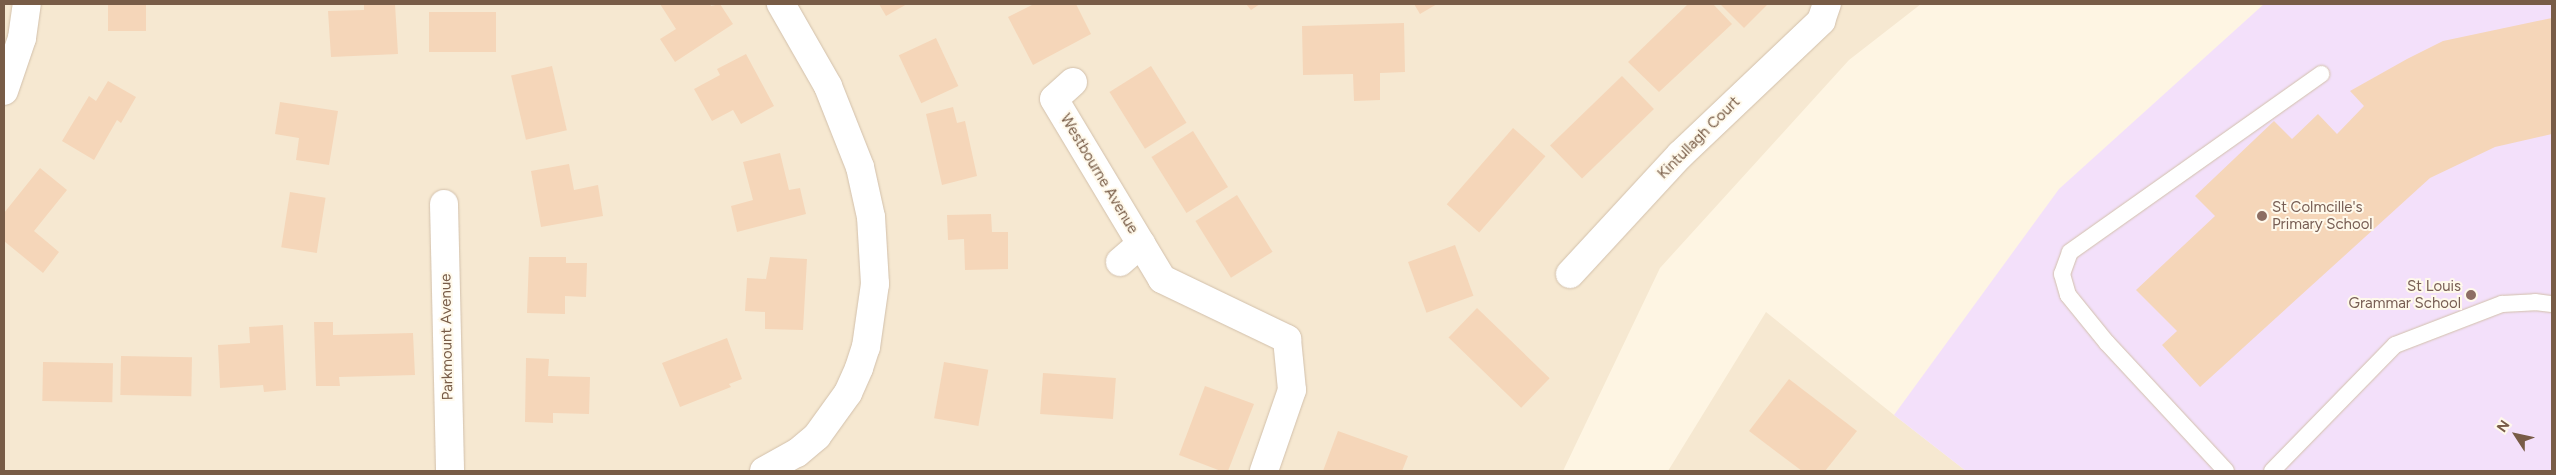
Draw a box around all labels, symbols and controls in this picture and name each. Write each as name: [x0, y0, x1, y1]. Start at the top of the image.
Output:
street label: Kintullagh Court: [1654, 93, 1744, 183]
street label: Westbourne Avenue: [1056, 111, 1142, 237]
place label: St Colmcille's Primary School: [2272, 198, 2373, 233]
marker: St Colmcille's Primary School: [2256, 210, 2268, 222]
street label: Parkmount Avenue: [437, 273, 457, 401]
place label: St Louis Grammar School: [2349, 277, 2461, 312]
marker: St Louis Grammar School: [2465, 289, 2477, 301]
north arrow: [2491, 410, 2541, 460]
text: N: [2493, 417, 2513, 435]

